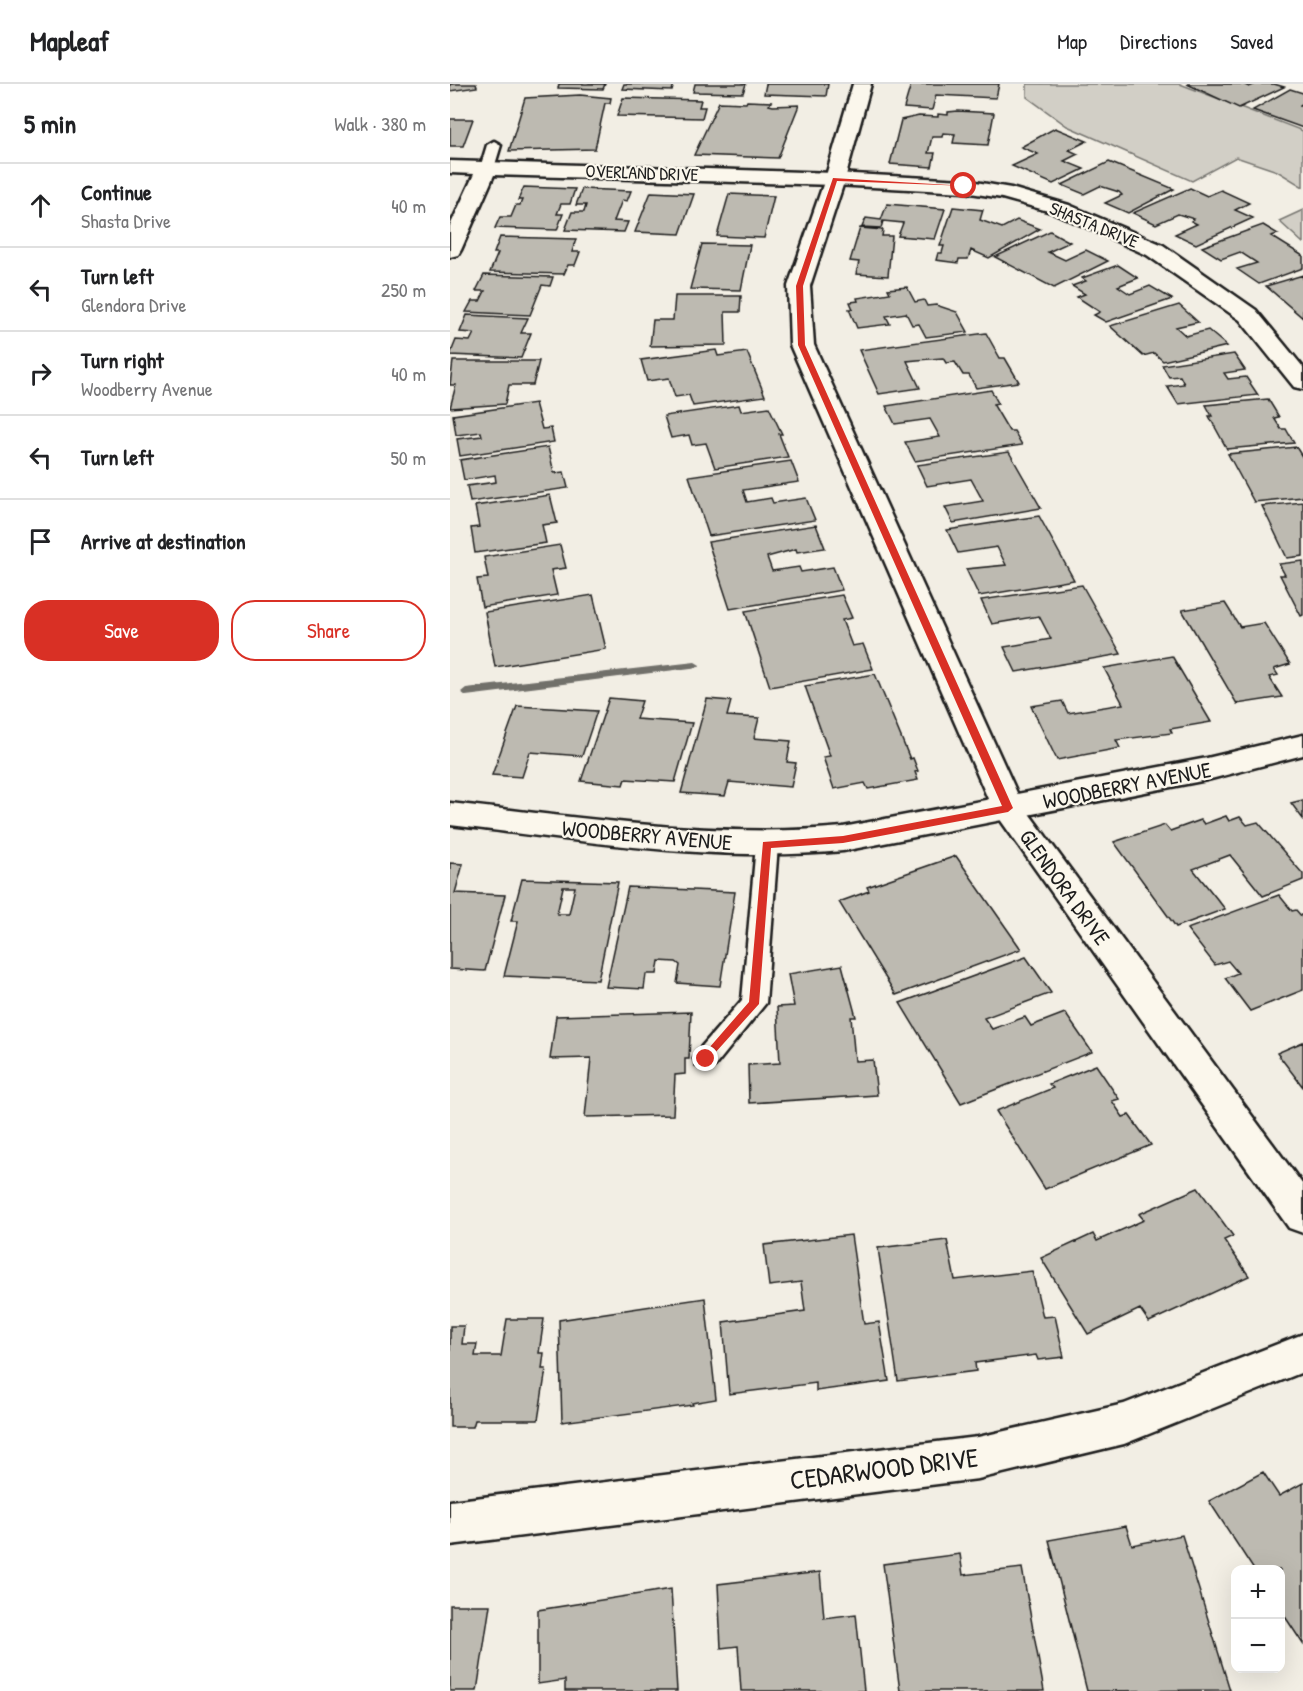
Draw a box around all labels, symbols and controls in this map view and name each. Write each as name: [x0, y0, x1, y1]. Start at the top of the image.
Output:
text: Mapleaf: [30, 22, 109, 60]
text: Map: [1057, 27, 1087, 56]
text: Directions: [1120, 27, 1197, 56]
text: Saved: [1230, 27, 1273, 56]
text: 5 min: [24, 106, 76, 141]
text: Walk · 380 m: [334, 110, 426, 137]
street label: OVERLAND DRIVE: [585, 158, 699, 187]
route start: [950, 172, 976, 198]
text: Continue: [81, 177, 152, 207]
icon: ahead: [24, 189, 57, 222]
text: 40 m: [391, 192, 426, 219]
street label: SHASTA DRIVE: [1046, 195, 1143, 254]
text: Shasta Drive: [81, 207, 171, 234]
text: Turn left: [81, 261, 154, 291]
icon: left: [24, 273, 57, 306]
text: 250 m: [381, 276, 426, 303]
text: Glendora Drive: [81, 291, 187, 318]
text: Turn right: [81, 345, 164, 375]
icon: right: [24, 357, 57, 390]
text: 40 m: [391, 360, 426, 387]
text: Woodberry Avenue: [81, 375, 213, 402]
icon: left: [24, 441, 57, 474]
text: Turn left: [81, 442, 154, 472]
text: 50 m: [390, 444, 426, 471]
icon: arrive: [24, 525, 57, 558]
text: Arrive at destination: [81, 526, 246, 556]
button: Save: [24, 600, 219, 661]
button: Share: [231, 600, 426, 661]
street label: WOODBERRY AVENUE: [1040, 754, 1214, 816]
street label: WOODBERRY AVENUE: [561, 813, 733, 857]
street label: GLENDORA DRIVE: [1013, 823, 1117, 951]
route end: [692, 1045, 718, 1071]
street label: CEDARWOOD DRIVE: [788, 1439, 980, 1497]
map controls: [1231, 1565, 1285, 1673]
button: +: [1231, 1565, 1285, 1619]
button: −: [1231, 1619, 1285, 1673]

